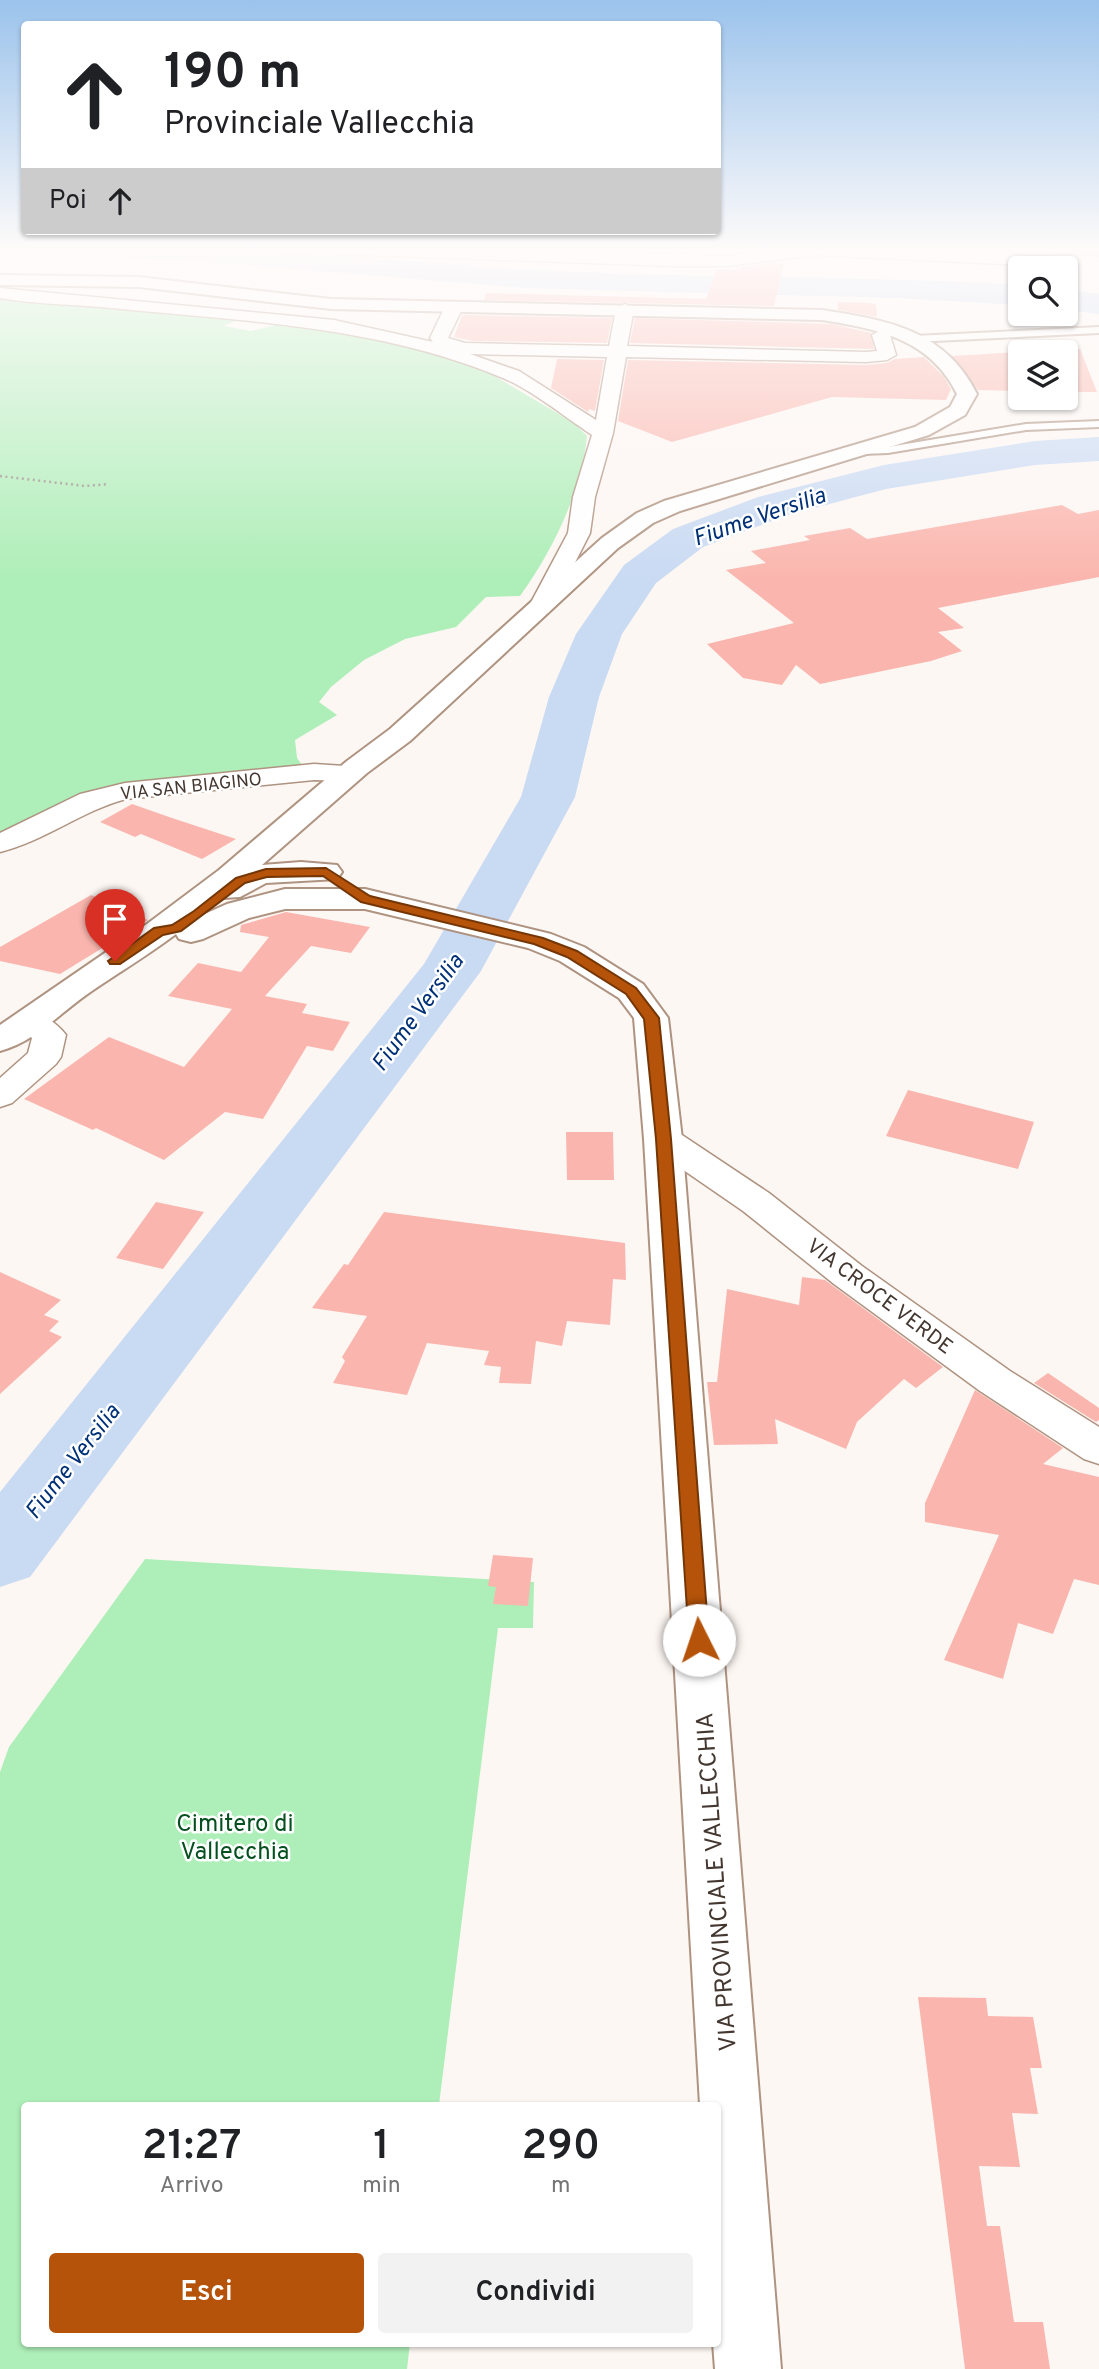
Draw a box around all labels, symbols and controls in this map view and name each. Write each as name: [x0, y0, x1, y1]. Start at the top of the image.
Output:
text: 190 m: [164, 44, 301, 106]
icon: ahead: [49, 49, 140, 140]
text: Provinciale Vallecchia: [164, 105, 475, 145]
icon: ahead: [101, 182, 139, 220]
text: Poi: [49, 185, 87, 218]
map controls: [1008, 256, 1078, 410]
button: search: [1008, 256, 1078, 326]
button: layers: [1008, 340, 1078, 410]
water label: Fiume Versilia: [690, 482, 830, 555]
street label: VIA SAN BIAGINO: [119, 769, 263, 806]
pin: [85, 889, 145, 961]
icon: arrive: [96, 900, 134, 938]
water label: Fiume Versilia: [367, 949, 472, 1078]
street label: VIA CROCE VERDE: [800, 1233, 958, 1361]
water label: Fiume Versilia: [20, 1399, 128, 1526]
position arrow: [662, 1603, 736, 1677]
street label: VIA PROVINCIALE VALLECCHIA: [691, 1712, 745, 2052]
park label: Cimitero di Vallecchia: [176, 1810, 294, 1868]
text: 21:27: [142, 2121, 242, 2174]
text: 1: [373, 2121, 390, 2174]
text: 290: [521, 2121, 600, 2174]
text: Arrivo: [160, 2172, 223, 2201]
text: min: [362, 2172, 401, 2201]
text: m: [551, 2172, 571, 2201]
button: Esci: [49, 2253, 364, 2333]
button: Condividi: [378, 2253, 693, 2333]

